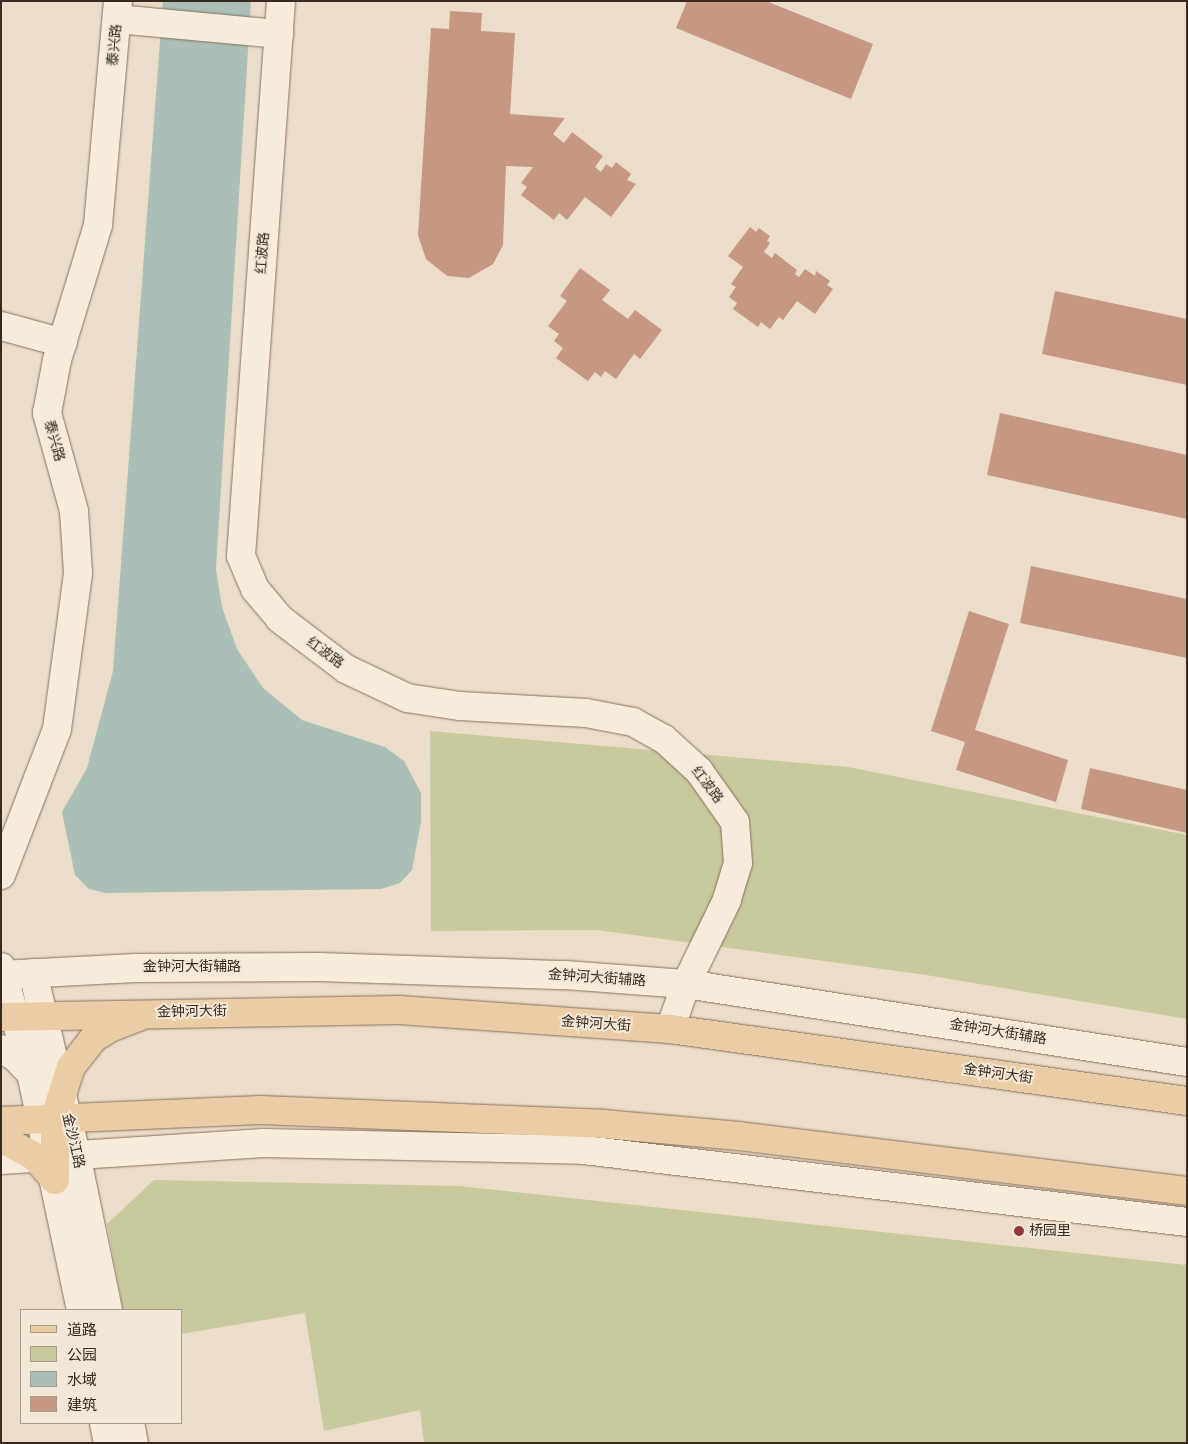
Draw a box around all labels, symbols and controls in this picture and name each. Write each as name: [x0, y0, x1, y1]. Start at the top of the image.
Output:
street label: 泰兴路: [105, 23, 125, 67]
street label: 红波路: [253, 231, 273, 275]
street label: 泰兴路: [40, 418, 68, 464]
street label: 红波路: [303, 634, 347, 672]
street label: 红波路: [687, 763, 727, 807]
street label: 金钟河大街辅路: [143, 959, 241, 975]
street label: 金钟河大街辅路: [548, 966, 646, 990]
street label: 金钟河大街: [157, 1003, 227, 1021]
street label: 金钟河大街: [560, 1013, 632, 1035]
street label: 金钟河大街辅路: [948, 1016, 1048, 1048]
street label: 金钟河大街: [962, 1061, 1034, 1087]
street label: 金沙江路: [59, 1112, 87, 1170]
place label: 桥园里: [1029, 1223, 1071, 1239]
marker: 桥园里: [1013, 1225, 1025, 1237]
legend: [20, 1309, 182, 1424]
text: 道路: [67, 1321, 97, 1339]
text: 公园: [67, 1346, 97, 1364]
text: 水域: [67, 1371, 97, 1389]
text: 建筑: [67, 1396, 97, 1414]

